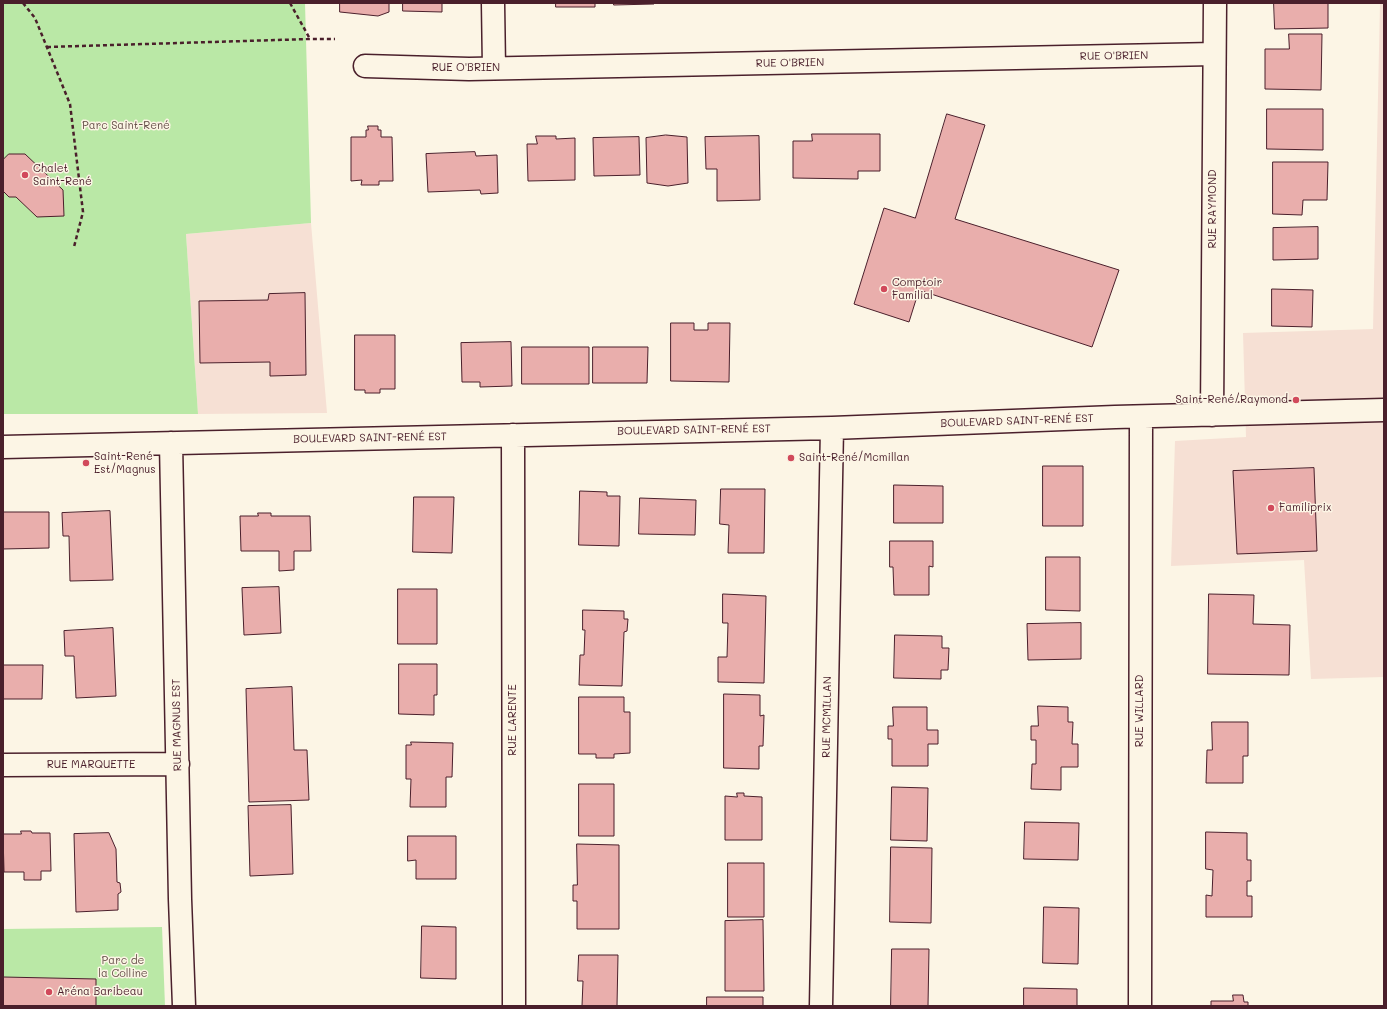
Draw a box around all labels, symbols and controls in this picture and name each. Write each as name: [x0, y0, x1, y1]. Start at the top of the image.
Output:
street label: RUE O'BRIEN: [1080, 49, 1148, 63]
street label: RUE O'BRIEN: [756, 56, 824, 70]
street label: RUE O'BRIEN: [432, 61, 500, 75]
park label: Parc Saint-René: [82, 119, 170, 133]
place label: Chalet Saint-René: [33, 162, 92, 188]
street label: RUE RAYMOND: [1206, 169, 1220, 249]
marker: Chalet Saint-René: [20, 170, 30, 180]
place label: Comptoir Familial: [892, 276, 942, 302]
marker: Comptoir Familial: [879, 284, 889, 294]
place label: Saint-René/Raymond: [1175, 393, 1288, 407]
marker: Saint-René/Raymond: [1291, 395, 1301, 405]
street label: BOULEVARD SAINT-RENÉ EST: [940, 412, 1094, 430]
street label: BOULEVARD SAINT-RENÉ EST: [617, 422, 771, 438]
street label: BOULEVARD SAINT-RENÉ EST: [293, 430, 447, 446]
place label: Saint-René Est/Magnus: [94, 450, 156, 476]
place label: Saint-René/Mcmillan: [799, 451, 909, 465]
marker: Saint-René/Mcmillan: [786, 453, 796, 463]
marker: Saint-René Est/Magnus: [81, 458, 91, 468]
place label: Familiprix: [1279, 501, 1332, 515]
marker: Familiprix: [1266, 503, 1276, 513]
street label: RUE WILLARD: [1133, 675, 1147, 747]
street label: RUE MCMILLAN: [820, 676, 834, 758]
street label: RUE MAGNUS EST: [170, 679, 184, 771]
street label: RUE LARENTE: [506, 684, 520, 756]
street label: RUE MARQUETTE: [47, 758, 135, 772]
park label: Parc de la Colline: [98, 954, 148, 980]
place label: Aréna Baribeau: [57, 985, 143, 999]
marker: Aréna Baribeau: [44, 987, 54, 997]

